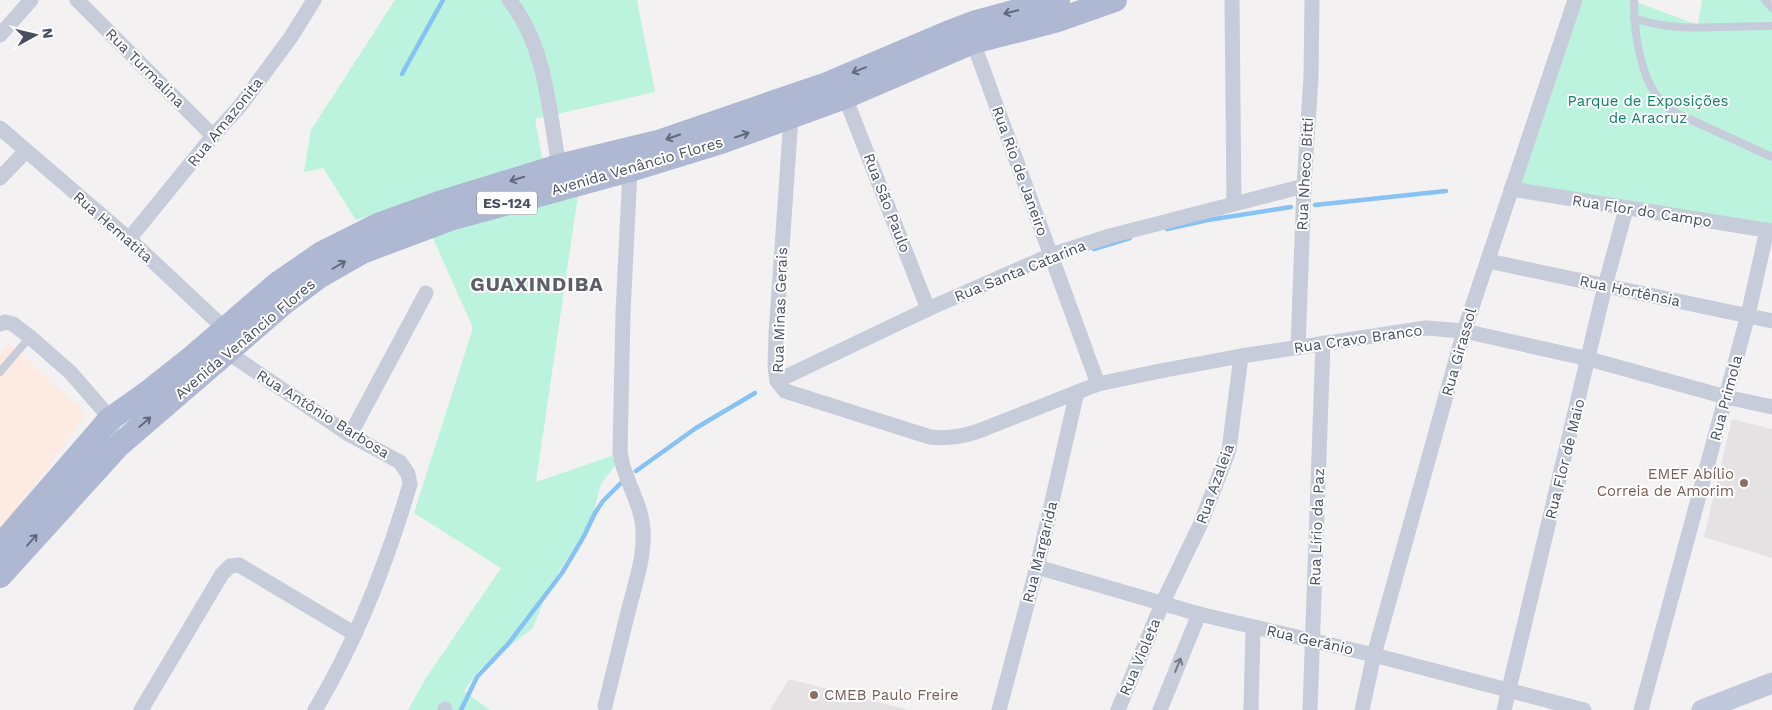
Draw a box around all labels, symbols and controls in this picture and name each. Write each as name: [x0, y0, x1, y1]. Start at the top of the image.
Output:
one-way arrow: [1003, 8, 1019, 18]
north arrow: [10, 10, 60, 60]
street label: Rua Turmalina: [102, 25, 189, 112]
text: N: [39, 27, 57, 39]
one-way arrow: [852, 66, 867, 76]
street label: Rua Amazonita: [184, 73, 267, 170]
park label: Parque de Exposições de Aracruz: [1568, 92, 1729, 127]
street label: Rua Rio de Janeiro: [988, 104, 1052, 238]
street label: Rua Nheco Bitti: [1293, 117, 1317, 231]
one-way arrow: [734, 130, 750, 139]
street label: Avenida Venâncio Flores: [549, 133, 725, 199]
one-way arrow: [666, 133, 682, 142]
street label: Rua São Paulo: [860, 151, 914, 255]
one-way arrow: [509, 175, 525, 185]
street label: Rua Hematita: [70, 188, 157, 267]
street label: Rua Flor do Campo: [1571, 191, 1713, 231]
road number: ES-124: [477, 192, 537, 214]
street label: Rua Santa Catarina: [952, 236, 1089, 306]
street label: Rua Minas Gerais: [769, 247, 791, 373]
one-way arrow: [331, 260, 345, 270]
district label: GUAXINDIBA: [470, 272, 604, 296]
street label: Rua Hortênsia: [1578, 272, 1682, 311]
street label: Avenida Venâncio Flores: [171, 275, 319, 403]
street label: Rua Girassol: [1438, 305, 1480, 398]
street label: Rua Cravo Branco: [1293, 321, 1423, 357]
street label: Rua Primola: [1706, 353, 1746, 443]
street label: Rua Antônio Barbosa: [253, 366, 393, 462]
street label: Rua Flor de Maio: [1541, 397, 1589, 521]
one-way arrow: [138, 417, 151, 428]
street label: Rua Azaleia: [1192, 441, 1238, 526]
place label: EMEF Abílio Correia de Amorim: [1597, 465, 1734, 500]
street label: Rua Lírio da Paz: [1306, 468, 1328, 586]
marker: EMEF Abílio Correia de Amorim: [1738, 477, 1750, 489]
street label: Rua Margarida: [1019, 499, 1061, 605]
one-way arrow: [27, 533, 38, 546]
street label: Rua Violeta: [1116, 615, 1165, 698]
street label: Rua Gerânio: [1265, 621, 1355, 659]
one-way arrow: [1174, 658, 1183, 673]
place label: CMEB Paulo Freire: [824, 686, 959, 704]
marker: CMEB Paulo Freire: [808, 689, 820, 701]

